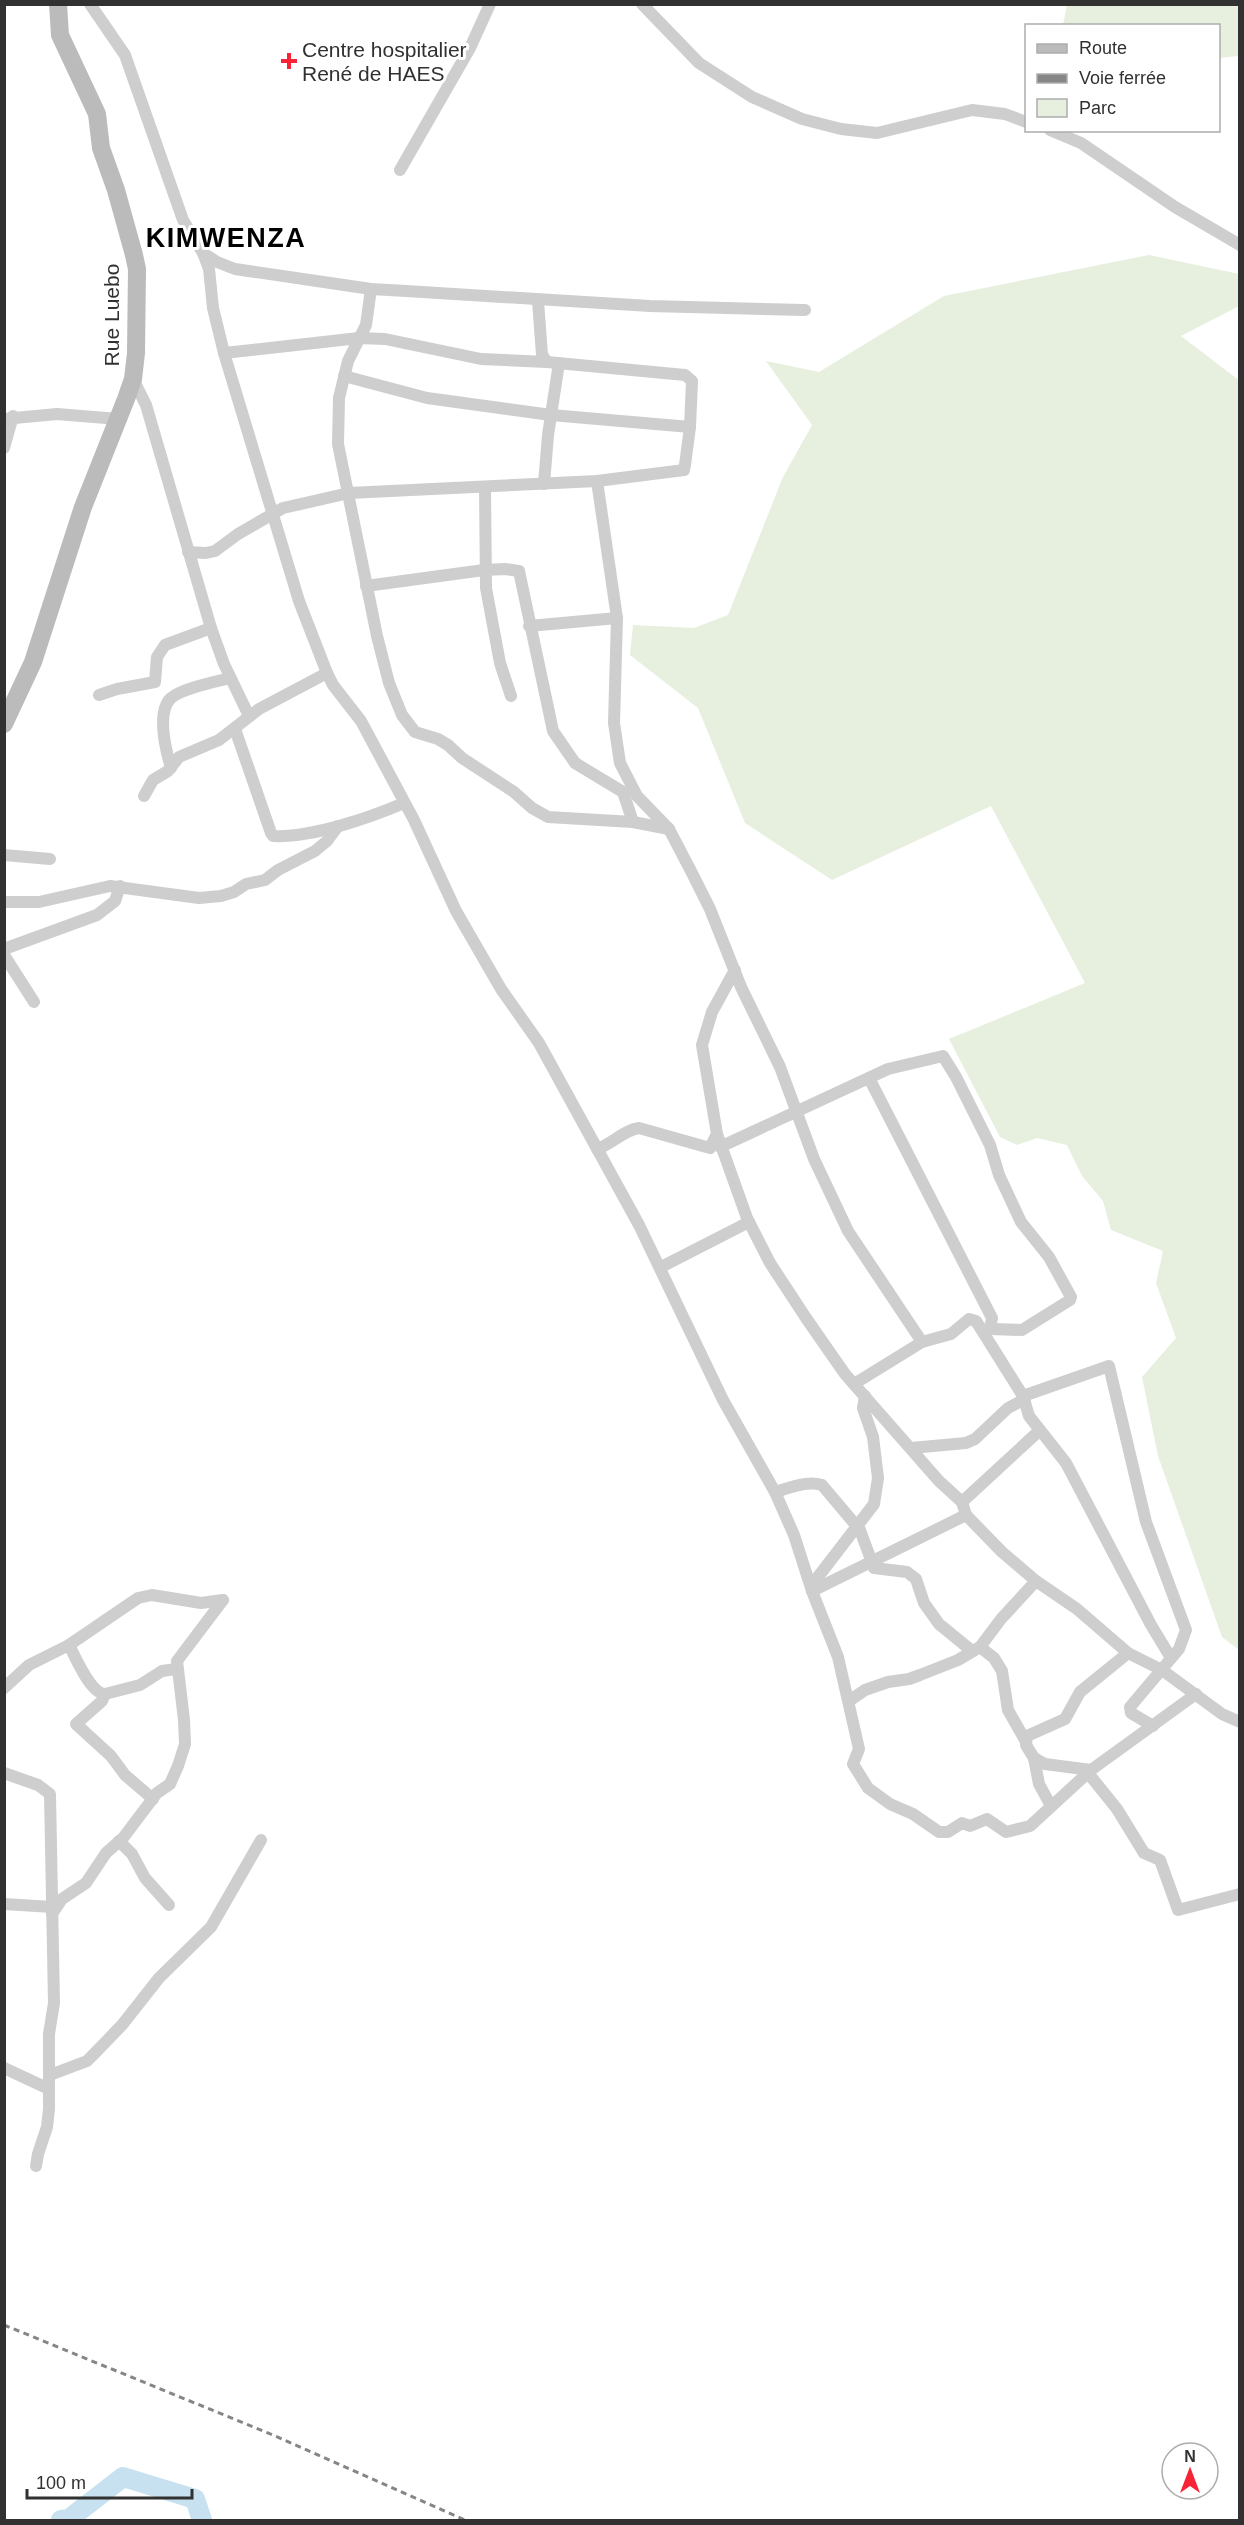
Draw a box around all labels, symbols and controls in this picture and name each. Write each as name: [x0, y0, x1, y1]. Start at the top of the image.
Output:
legend: [1025, 24, 1220, 132]
place label: Centre hospitalier René de HAES: [302, 38, 467, 85]
text: Route: [1079, 38, 1127, 58]
marker: Centre hospitalier René de HAES: [280, 52, 298, 70]
text: Voie ferrée: [1079, 68, 1166, 88]
text: Parc: [1079, 98, 1116, 118]
district label: KIMWENZA: [146, 223, 306, 253]
street label: Rue Luebo: [100, 264, 123, 366]
north arrow: [1160, 2441, 1220, 2501]
text: N: [1184, 2448, 1196, 2465]
scale bar: [27, 2462, 192, 2500]
text: 100 m: [36, 2473, 86, 2493]

